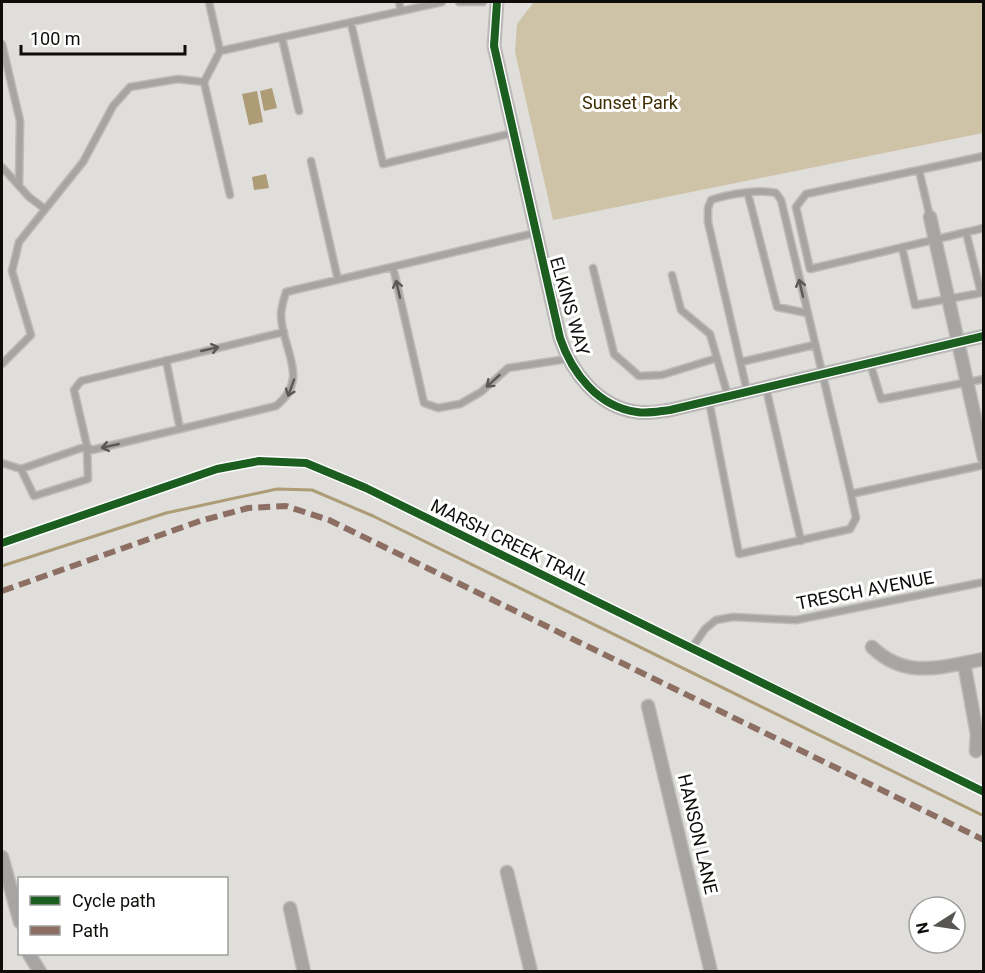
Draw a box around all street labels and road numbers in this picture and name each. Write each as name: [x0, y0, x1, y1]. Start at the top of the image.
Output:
street label: ELKINS WAY: [546, 254, 594, 358]
street label: MARSH CREEK TRAIL: [427, 495, 593, 590]
street label: TRESCH AVENUE: [795, 566, 935, 614]
street label: HANSON LANE: [674, 772, 722, 896]

